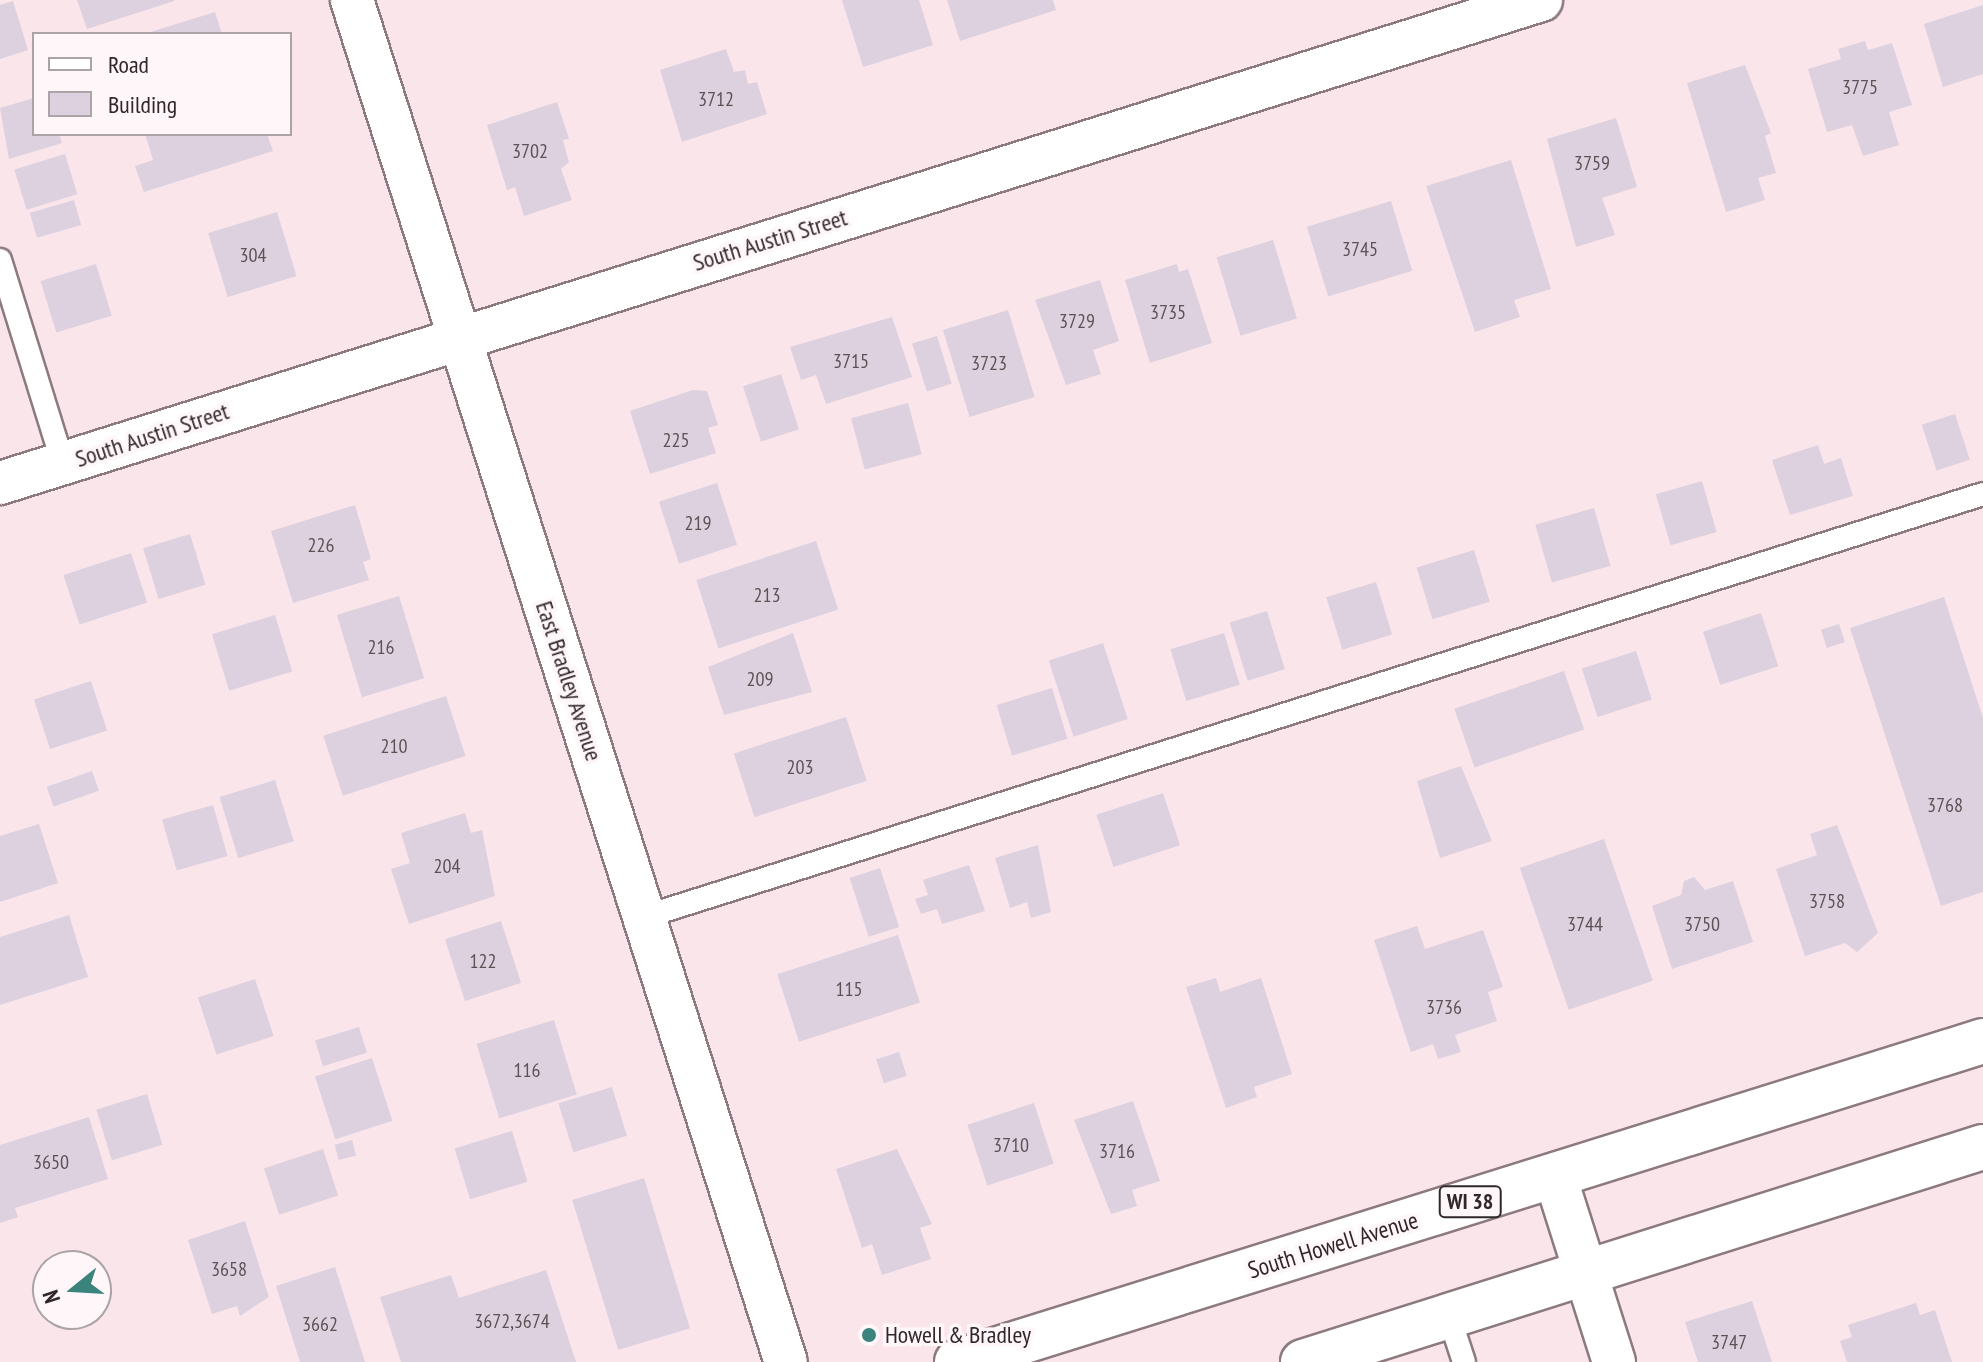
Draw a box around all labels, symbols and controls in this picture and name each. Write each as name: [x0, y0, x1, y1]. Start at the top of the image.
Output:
legend: [32, 32, 292, 136]
text: Road: [108, 49, 149, 80]
house number: 3775: [1842, 75, 1878, 99]
house number: 3712: [698, 87, 734, 111]
text: Building: [108, 89, 177, 120]
house number: 3702: [512, 139, 548, 163]
house number: 3759: [1574, 151, 1610, 175]
street label: South Austin Street: [689, 203, 851, 277]
house number: 3745: [1342, 237, 1378, 261]
house number: 304: [240, 243, 266, 267]
house number: 3735: [1150, 300, 1186, 324]
house number: 3729: [1059, 309, 1095, 333]
house number: 3715: [833, 349, 869, 373]
house number: 3723: [971, 351, 1007, 375]
street label: South Austin Street: [71, 397, 233, 473]
house number: 225: [663, 428, 689, 452]
house number: 219: [685, 511, 711, 535]
house number: 226: [308, 533, 334, 557]
house number: 213: [754, 583, 780, 607]
street label: East Bradley Avenue: [529, 597, 609, 765]
house number: 216: [368, 635, 394, 659]
house number: 209: [747, 667, 773, 691]
house number: 210: [381, 734, 407, 758]
house number: 203: [787, 755, 813, 779]
house number: 3768: [1927, 793, 1963, 817]
house number: 204: [434, 854, 460, 878]
house number: 3758: [1809, 889, 1845, 913]
house number: 3744: [1567, 912, 1603, 936]
house number: 3750: [1684, 912, 1720, 936]
house number: 122: [470, 949, 496, 973]
house number: 115: [836, 977, 862, 1001]
house number: 3736: [1426, 995, 1462, 1019]
house number: 116: [514, 1058, 540, 1082]
house number: 3710: [993, 1133, 1029, 1157]
house number: 3716: [1099, 1139, 1135, 1163]
house number: 3650: [33, 1150, 69, 1174]
road number: WI 38: [1438, 1184, 1502, 1220]
street label: South Howell Avenue: [1244, 1205, 1422, 1285]
north arrow: [32, 1250, 112, 1330]
house number: 3658: [211, 1257, 247, 1281]
text: N: [36, 1287, 66, 1307]
house number: 3672,3674: [474, 1309, 550, 1333]
house number: 3662: [302, 1312, 338, 1336]
place label: Howell & Bradley: [885, 1321, 1031, 1349]
marker: Howell & Bradley: [860, 1326, 878, 1344]
house number: 3747: [1711, 1330, 1747, 1354]

